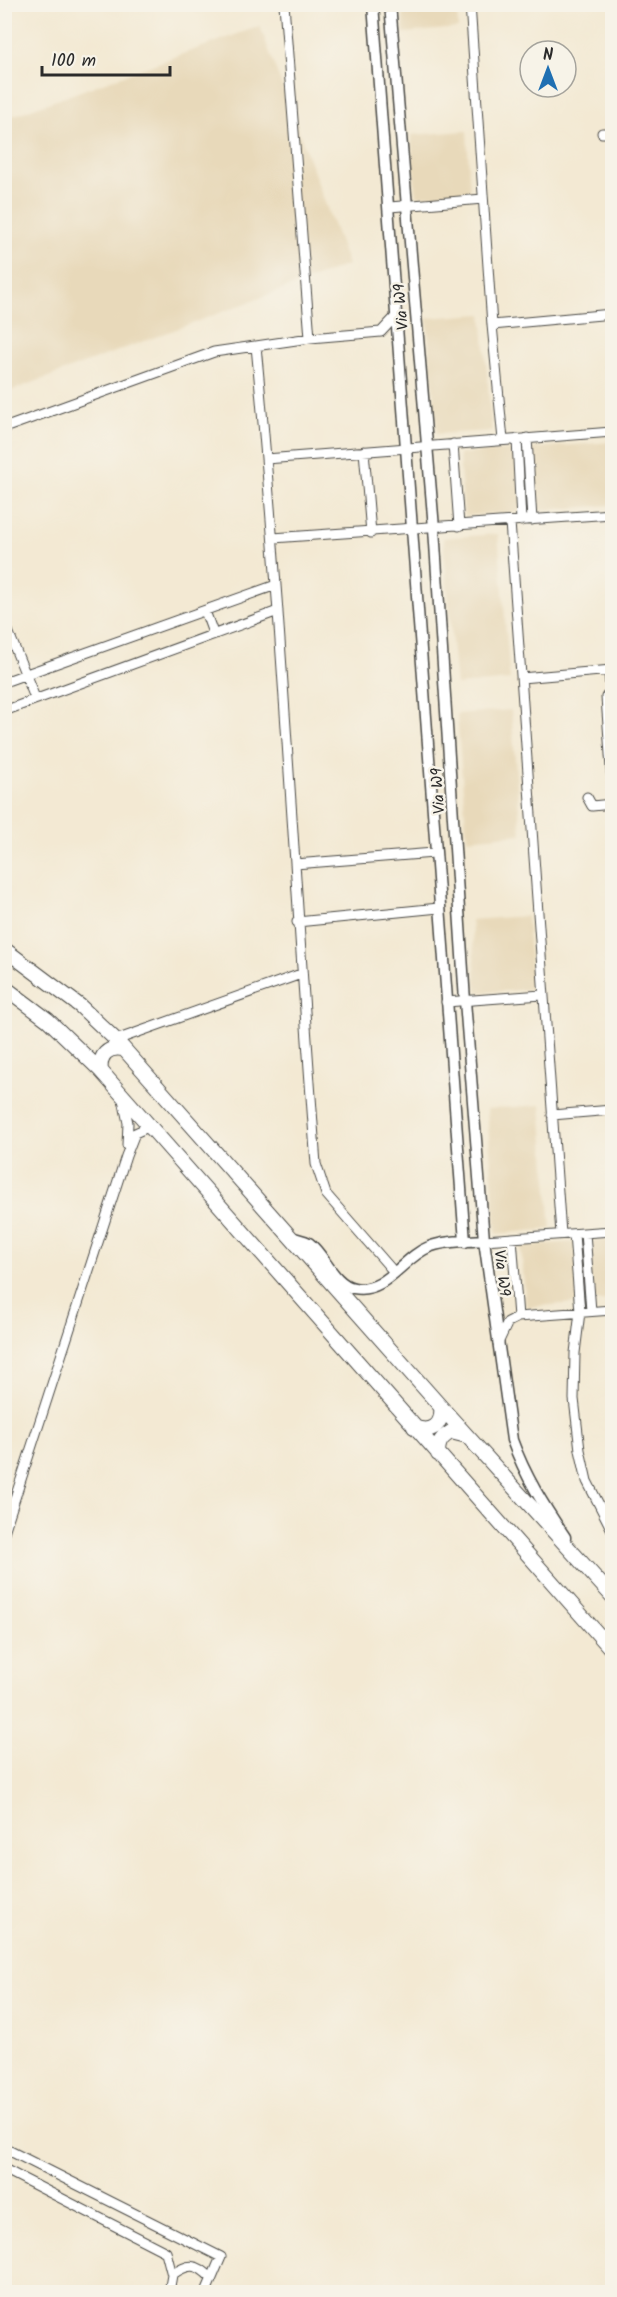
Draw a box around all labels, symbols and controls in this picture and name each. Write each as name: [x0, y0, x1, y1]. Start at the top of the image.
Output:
scale bar: [42, 39, 170, 77]
north arrow: [518, 39, 578, 99]
text: N: [543, 43, 553, 68]
text: 100 m: [51, 47, 96, 76]
street label: Via W9: [387, 282, 416, 331]
street label: Via W9: [424, 767, 453, 815]
street label: Via W9: [486, 1249, 517, 1298]

